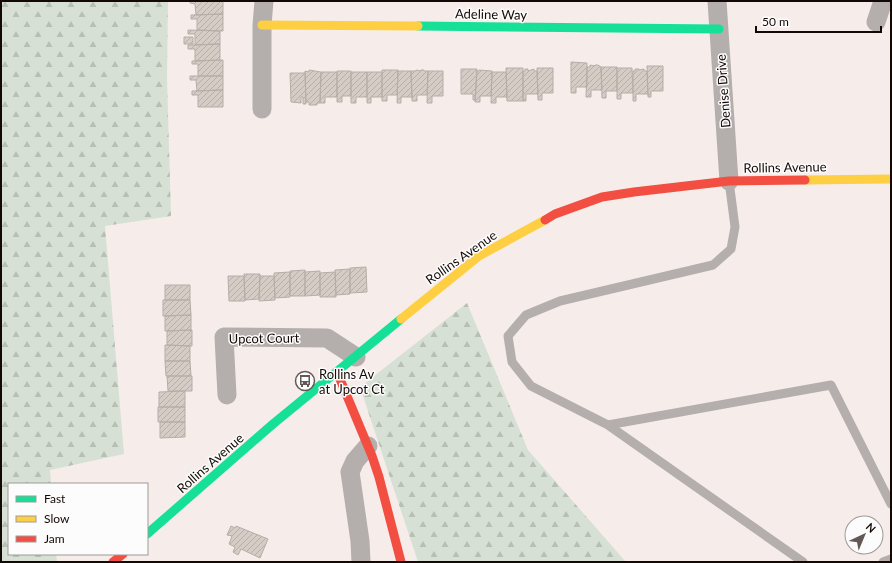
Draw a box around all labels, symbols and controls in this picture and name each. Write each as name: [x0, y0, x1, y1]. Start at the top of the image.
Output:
street label: Adeline Way: [455, 5, 527, 23]
scale bar: [756, 8, 881, 34]
text: 50 m: [762, 14, 789, 29]
street label: Denise Drive: [712, 53, 734, 128]
street label: Rollins Avenue: [743, 158, 827, 176]
street label: Rollins Avenue: [422, 227, 500, 287]
street label: Upcot Court: [229, 329, 300, 347]
place label: Rollins Av at Upcot Ct: [319, 366, 385, 397]
bus stop icon: Rollins Av at Upcot Ct: [294, 370, 316, 392]
street label: Rollins Avenue: [173, 430, 247, 496]
legend: [8, 483, 148, 555]
text: Fast: [44, 491, 66, 506]
text: Slow: [44, 511, 70, 526]
north arrow: [844, 515, 884, 555]
text: N: [864, 520, 879, 535]
text: Jam: [44, 531, 65, 546]

